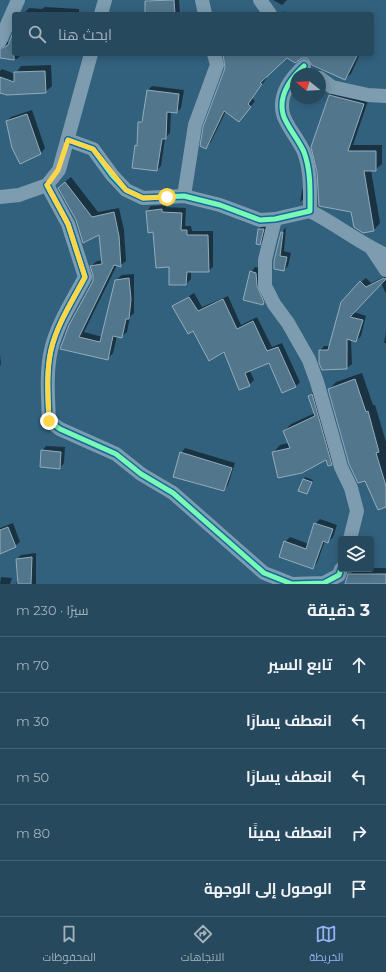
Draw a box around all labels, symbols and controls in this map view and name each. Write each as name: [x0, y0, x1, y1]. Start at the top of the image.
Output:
search box: [12, 12, 374, 56]
icon: search: [26, 23, 48, 45]
text: ابحث هنا: [58, 25, 112, 44]
north arrow: [290, 68, 326, 104]
route start: [158, 188, 176, 206]
route end: [40, 412, 58, 430]
map controls: [338, 536, 374, 572]
button: layers: [338, 536, 374, 572]
text: 3 دقيقة: [307, 600, 370, 620]
text: سيرًا · 230 m: [16, 602, 89, 618]
icon: ahead: [348, 654, 370, 676]
text: تابع السير: [268, 655, 332, 674]
text: 70 m: [16, 657, 49, 673]
icon: left: [348, 710, 370, 732]
text: انعطف يسارًا: [246, 711, 332, 730]
text: 30 m: [16, 713, 49, 729]
icon: left: [348, 766, 370, 788]
text: انعطف يسارًا: [246, 767, 332, 786]
text: 50 m: [16, 769, 49, 785]
icon: right: [348, 822, 370, 844]
text: انعطف يمينًا: [248, 823, 332, 842]
text: 80 m: [16, 825, 50, 841]
icon: arrive: [348, 878, 370, 900]
text: الوصول إلى الوجهة: [204, 879, 332, 898]
tab: المحفوظات: [42, 923, 96, 967]
tab: الاتجاهات: [181, 923, 224, 967]
tab: الخريطة: [309, 923, 344, 967]

